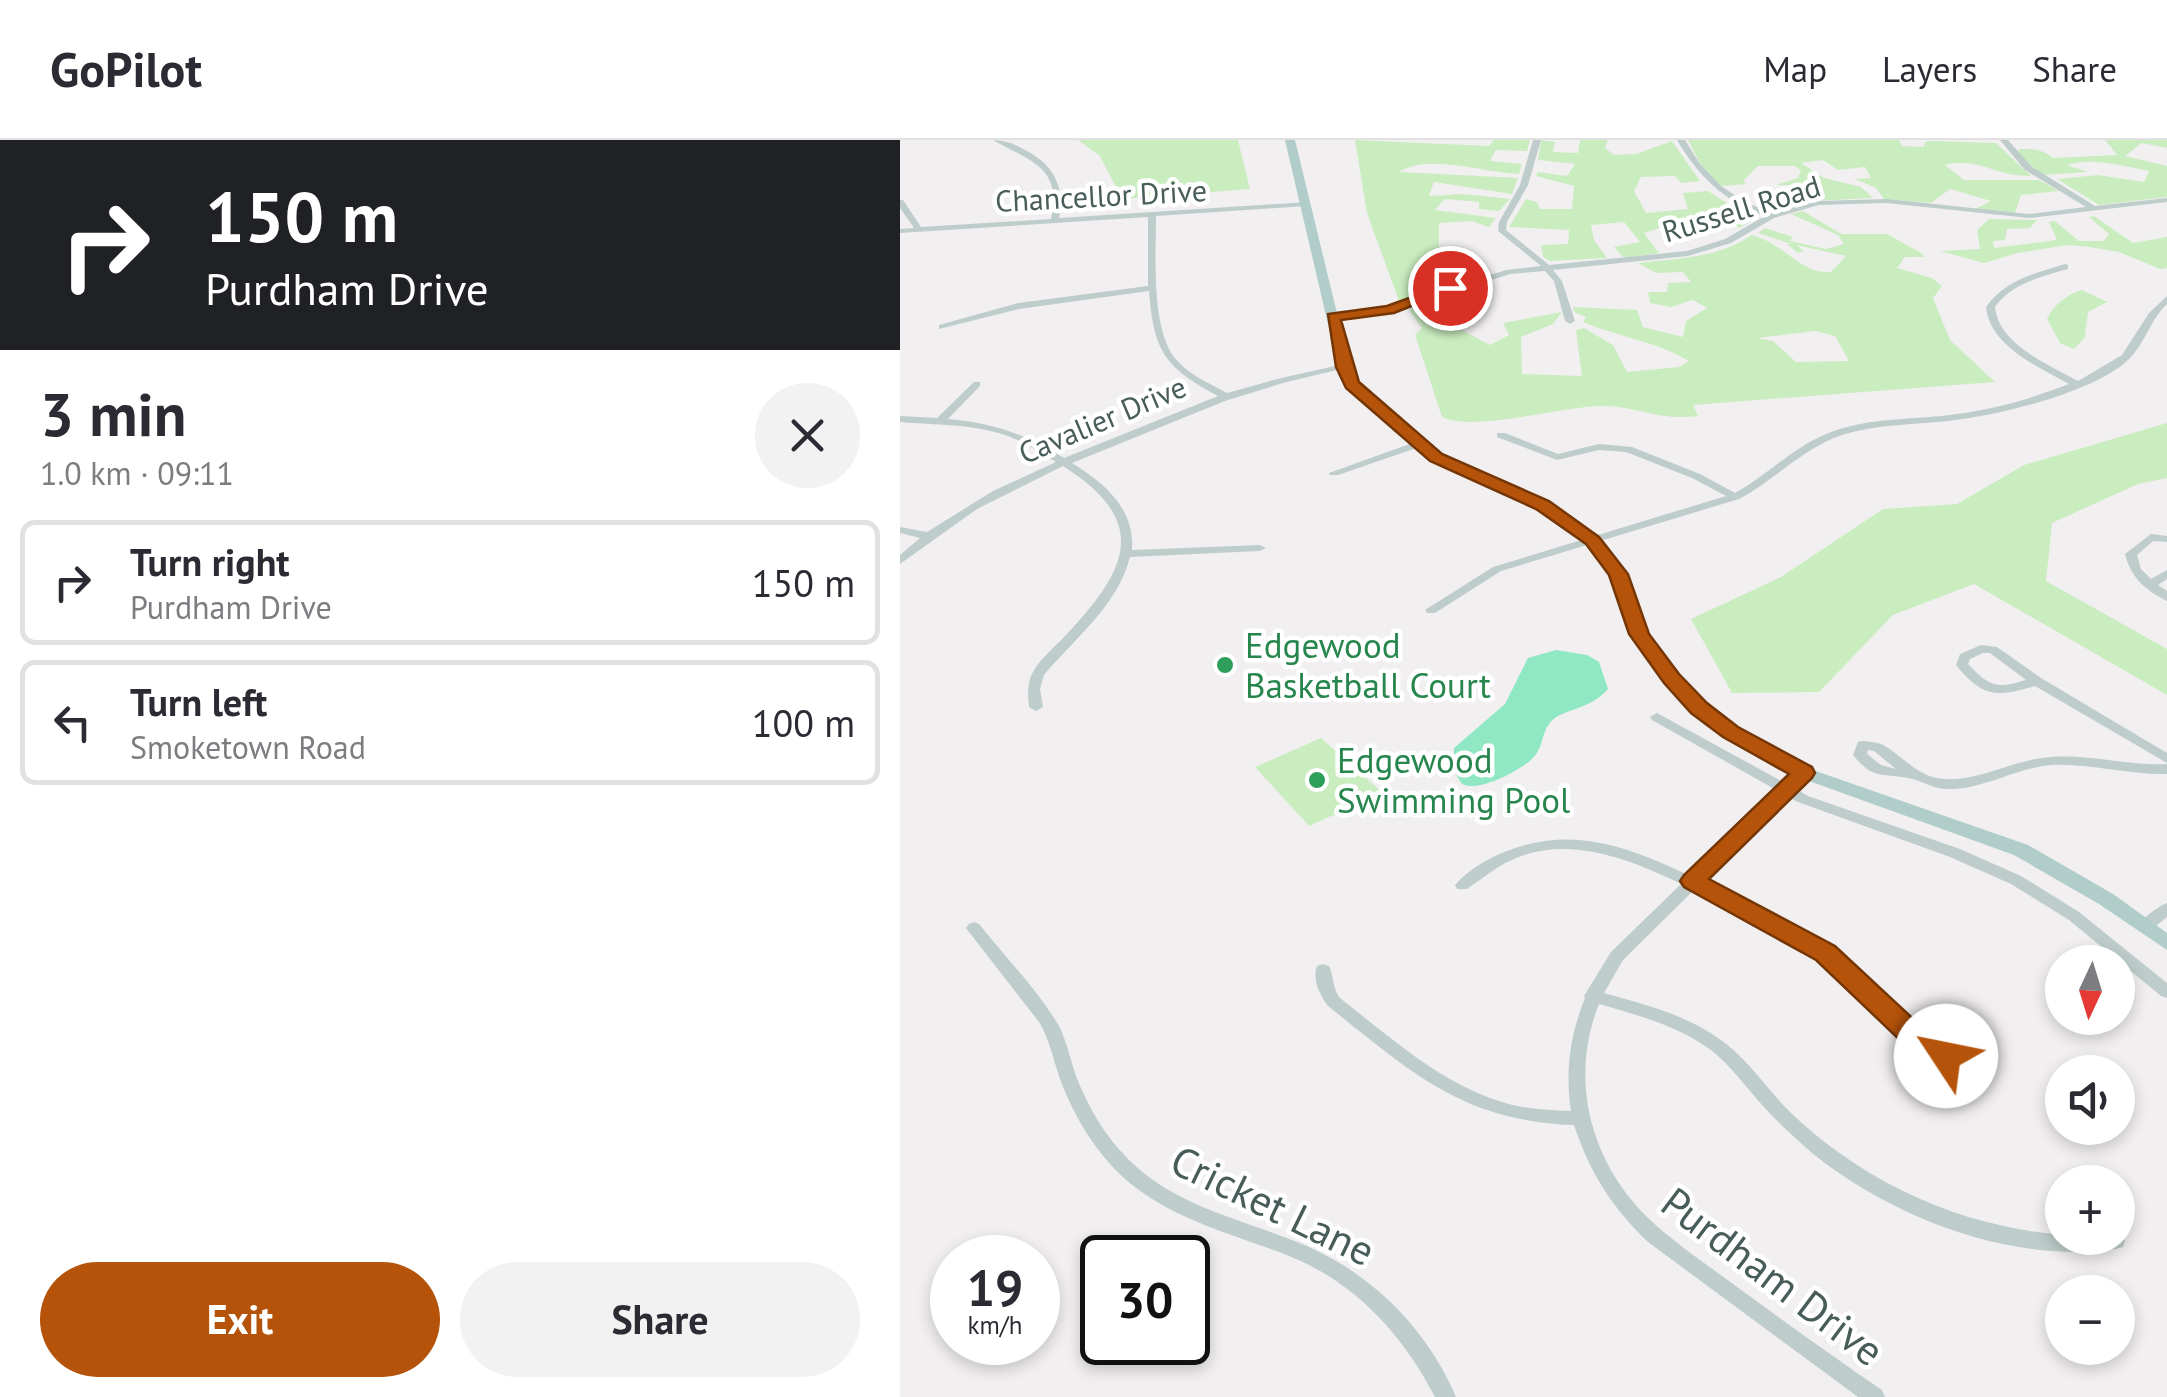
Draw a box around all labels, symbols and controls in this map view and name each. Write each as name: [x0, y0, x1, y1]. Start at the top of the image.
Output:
text: GoPilot: [50, 38, 202, 100]
text: Map: [1763, 46, 1827, 92]
text: Layers: [1882, 46, 1977, 92]
text: Share: [2032, 46, 2117, 92]
street label: Russell Road: [1657, 165, 1825, 251]
street label: Chancellor Drive: [994, 170, 1208, 220]
text: 150 m: [205, 171, 398, 261]
icon: right: [40, 180, 170, 310]
pin: [1408, 246, 1493, 331]
text: Purdham Drive: [205, 259, 489, 317]
icon: arrive: [1423, 261, 1478, 316]
street label: Cavalier Drive: [1012, 366, 1192, 472]
text: 3 min: [40, 375, 186, 453]
button: close: [755, 383, 860, 488]
text: 1.0 km · 09:11: [40, 452, 234, 494]
text: Turn right: [130, 537, 290, 586]
icon: right: [45, 555, 100, 610]
text: 150 m: [752, 558, 855, 607]
text: Purdham Drive: [130, 586, 332, 628]
place label: Edgewood Basketball Court: [1245, 622, 1491, 708]
marker: Edgewood Basketball Court: [1214, 654, 1236, 676]
text: Turn left: [130, 677, 267, 726]
icon: left: [45, 695, 100, 750]
text: 100 m: [752, 698, 855, 747]
text: Smoketown Road: [130, 726, 366, 768]
place label: Edgewood Swimming Pool: [1337, 737, 1570, 823]
marker: Edgewood Swimming Pool: [1306, 769, 1328, 791]
north arrow: [2045, 945, 2135, 1035]
map controls: [2045, 945, 2135, 1365]
position arrow: [1894, 1004, 1998, 1108]
button: sound: [2045, 1055, 2135, 1145]
street label: Cricket Lane: [1162, 1132, 1384, 1278]
button: +: [2045, 1165, 2135, 1255]
street label: Purdham Drive: [1651, 1174, 1895, 1378]
speed limit sign: 30: [1080, 1235, 1210, 1365]
text: 19: [967, 1255, 1023, 1320]
button: Exit: [40, 1262, 440, 1377]
button: Share: [460, 1262, 860, 1377]
button: −: [2045, 1275, 2135, 1365]
text: km/h: [968, 1309, 1022, 1341]

